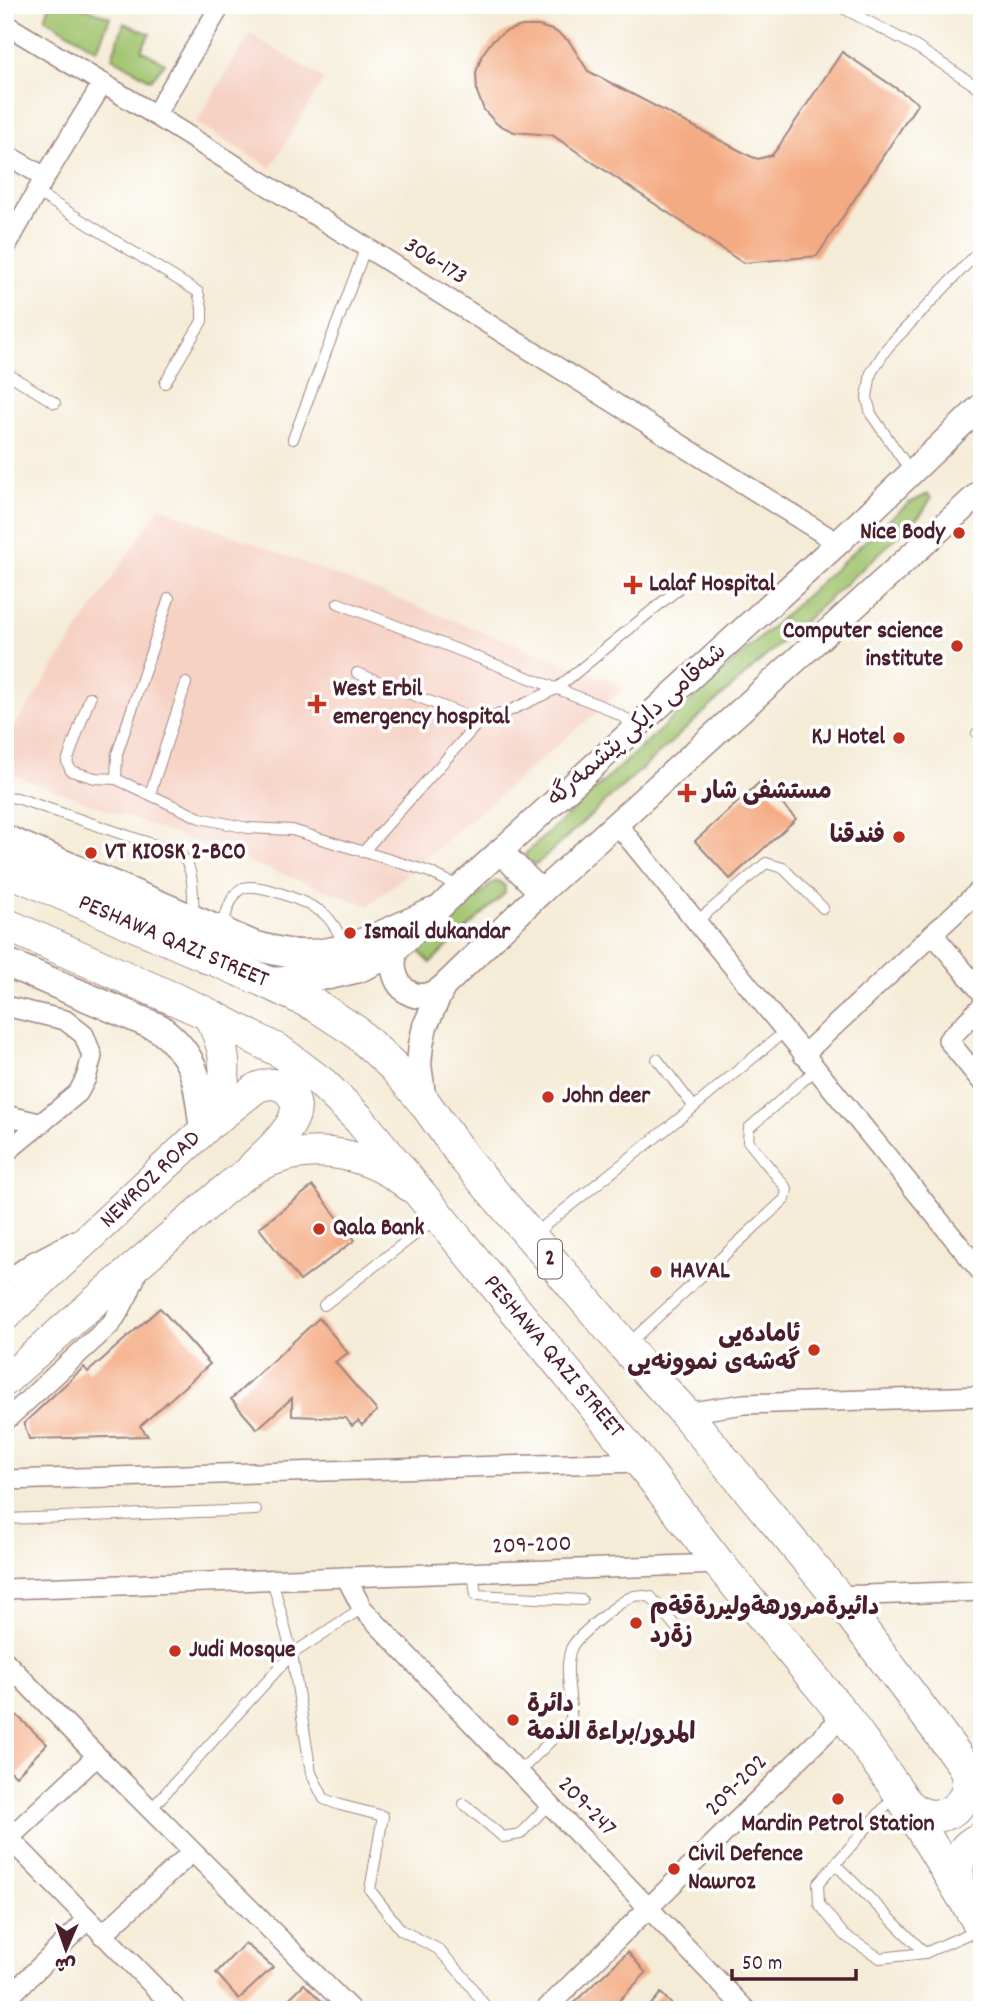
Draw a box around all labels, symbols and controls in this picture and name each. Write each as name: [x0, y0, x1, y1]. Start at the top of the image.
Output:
street label: 306-173: [397, 229, 473, 295]
place label: Nice Body: [860, 516, 946, 550]
marker: Nice Body: [951, 525, 967, 541]
place label: Lalaf Hospital: [649, 568, 776, 602]
marker: Lalaf Hospital: [623, 575, 643, 595]
place label: Computer science institute: [783, 615, 943, 677]
street label: شەقامی دایکی پێشمەرگە: [541, 636, 735, 816]
marker: Computer science institute: [949, 638, 965, 654]
place label: West Erbil emergency hospital: [333, 673, 510, 735]
marker: West Erbil emergency hospital: [307, 694, 327, 714]
place label: KJ Hotel: [812, 721, 885, 755]
marker: KJ Hotel: [891, 730, 907, 746]
place label: مستشفى شار: [701, 776, 832, 810]
marker: مستشفى شار: [677, 783, 697, 803]
place label: فندقنا: [830, 820, 885, 854]
marker: فندقنا: [891, 829, 907, 845]
place label: VT KIOSK 2-BC0: [105, 836, 246, 870]
marker: VT KIOSK 2-BC0: [83, 845, 99, 861]
street label: PESHAWA QAZI STREET: [72, 886, 274, 998]
place label: Ismail dukandar: [364, 916, 511, 950]
marker: Ismail dukandar: [342, 925, 358, 941]
place label: John deer: [562, 1080, 651, 1114]
marker: John deer: [540, 1089, 556, 1105]
street label: NEWROZ ROAD: [93, 1123, 209, 1237]
place label: Qala Bank: [333, 1212, 424, 1246]
marker: Qala Bank: [311, 1221, 327, 1237]
road number: 2: [538, 1240, 562, 1278]
place label: HAVAL: [670, 1255, 730, 1289]
marker: HAVAL: [648, 1264, 664, 1280]
street label: PESHAWA QAZI STREET: [474, 1268, 632, 1446]
place label: ئامادەیی گەشەی نموونەیی: [627, 1319, 800, 1381]
marker: ئامادەیی گەشەی نموونەیی: [806, 1342, 822, 1358]
street label: 209-200: [492, 1528, 572, 1564]
place label: دائيرةمرورهةوليررةقةم زةرد: [650, 1592, 879, 1654]
marker: دائيرةمرورهةوليررةقةم زةرد: [628, 1615, 644, 1631]
place label: Judi Mosque: [189, 1634, 296, 1668]
marker: Judi Mosque: [167, 1643, 183, 1659]
place label: دائرة المرور/براءة الذمة: [527, 1689, 695, 1751]
marker: دائرة المرور/براءة الذمة: [505, 1712, 521, 1728]
street label: 209-202: [698, 1747, 776, 1825]
street label: 209-247: [549, 1769, 623, 1845]
marker: Mardin Petrol Station: [830, 1791, 846, 1807]
place label: Mardin Petrol Station: [741, 1808, 935, 1842]
place label: Civil Defence Nawroz: [688, 1838, 804, 1900]
marker: Civil Defence Nawroz: [666, 1861, 682, 1877]
north arrow: [32, 1913, 102, 1983]
scale bar: [732, 1938, 856, 1982]
text: ش: [55, 1949, 76, 1976]
text: 50 m: [742, 1950, 782, 1980]

